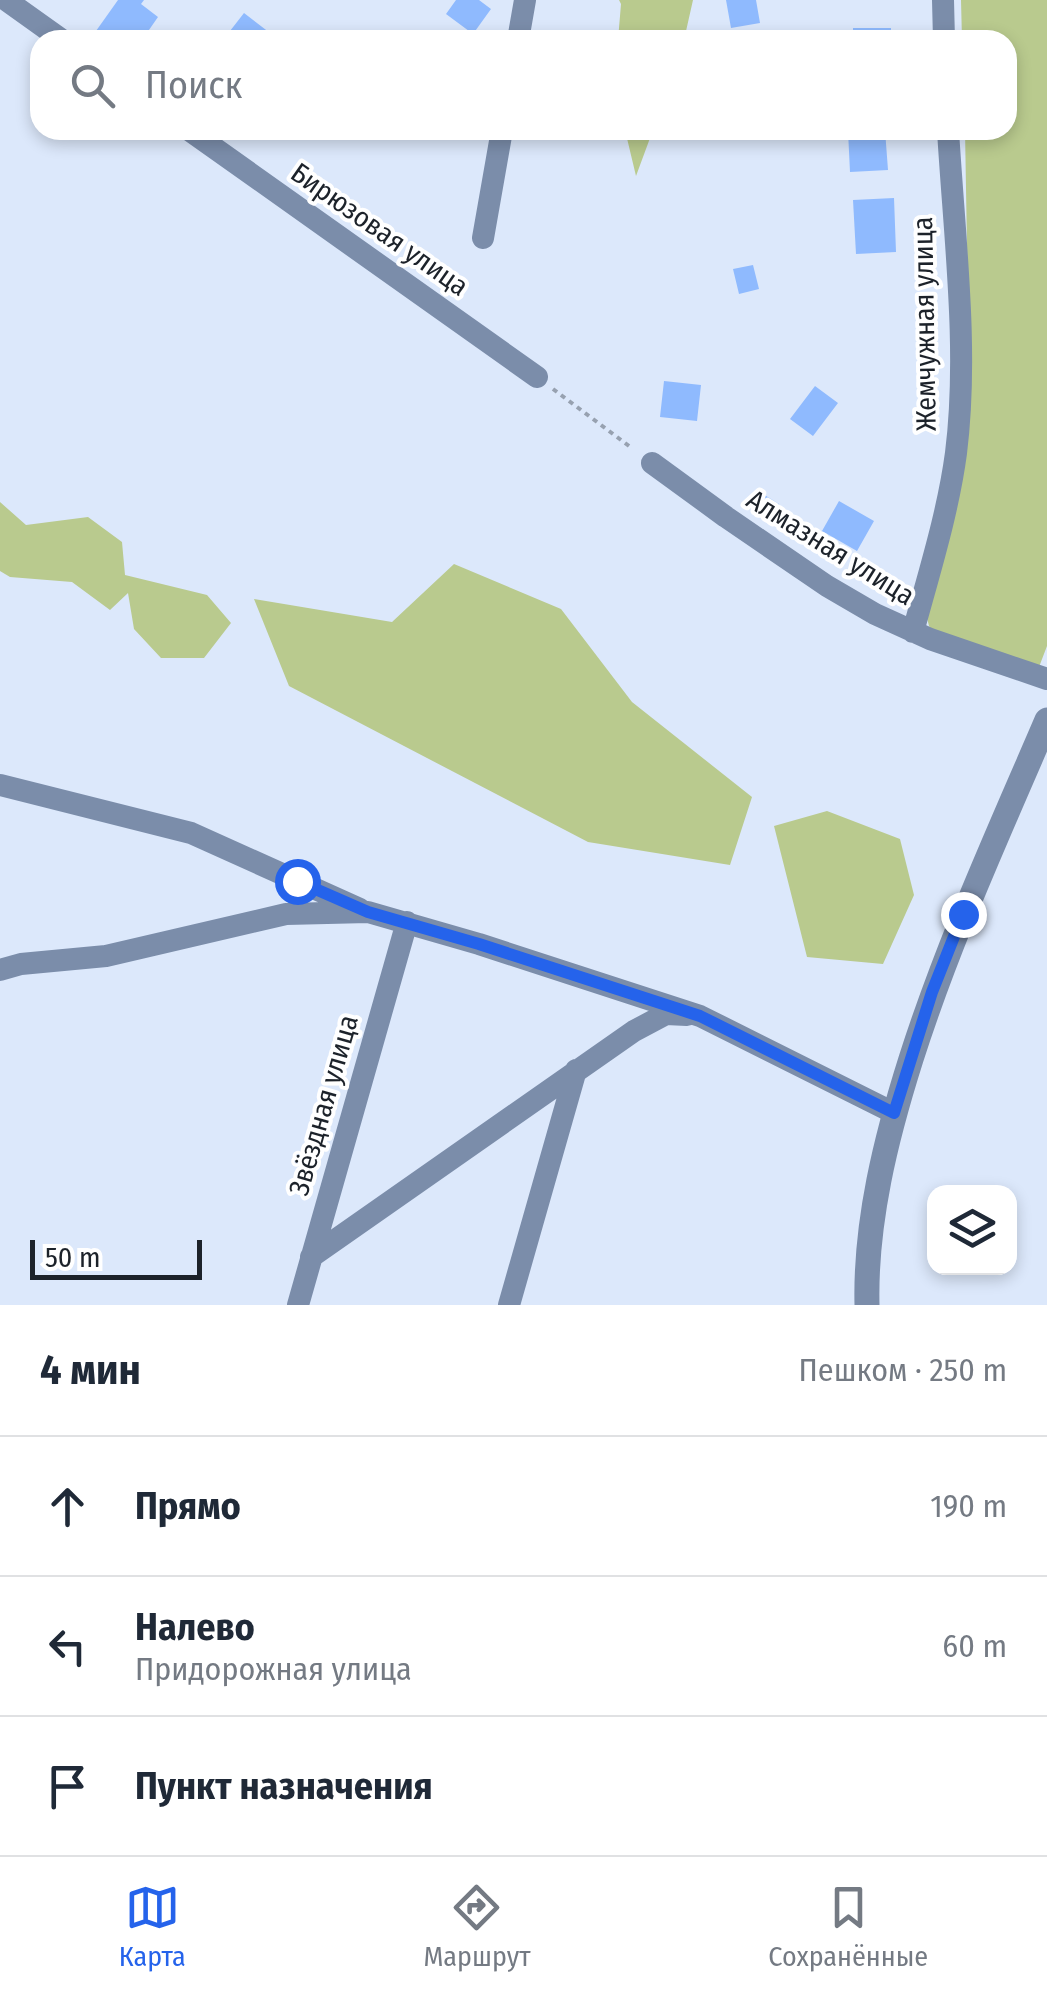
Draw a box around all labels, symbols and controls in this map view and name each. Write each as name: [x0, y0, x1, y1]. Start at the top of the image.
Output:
search box: [30, 30, 1017, 140]
icon: search: [65, 58, 120, 113]
text: Поиск: [145, 62, 242, 108]
street label: Бирюзовая улица: [285, 156, 475, 303]
street label: Жемчужная улица: [906, 216, 943, 432]
street label: Алмазная улица: [741, 483, 921, 612]
route start: [275, 859, 321, 905]
route end: [941, 892, 987, 938]
street label: Звёздная улица: [282, 1011, 365, 1199]
map controls: [927, 1185, 1017, 1275]
button: layers: [927, 1185, 1017, 1275]
scale bar: [30, 1235, 202, 1280]
text: 50 m: [45, 1241, 101, 1274]
text: 4 мин: [40, 1345, 141, 1395]
text: Пешком · 250 m: [799, 1351, 1007, 1389]
icon: ahead: [40, 1479, 95, 1534]
text: Прямо: [135, 1483, 241, 1529]
text: 190 m: [930, 1487, 1007, 1525]
text: Налево: [135, 1604, 255, 1650]
icon: left: [40, 1619, 95, 1674]
text: 60 m: [942, 1627, 1007, 1665]
text: Придорожная улица: [135, 1650, 412, 1688]
icon: arrive: [40, 1759, 95, 1814]
text: Пункт назначения: [135, 1763, 433, 1809]
tab: Карта: [119, 1880, 186, 1973]
tab: Маршрут: [423, 1880, 531, 1973]
tab: Сохранённые: [768, 1880, 928, 1973]

